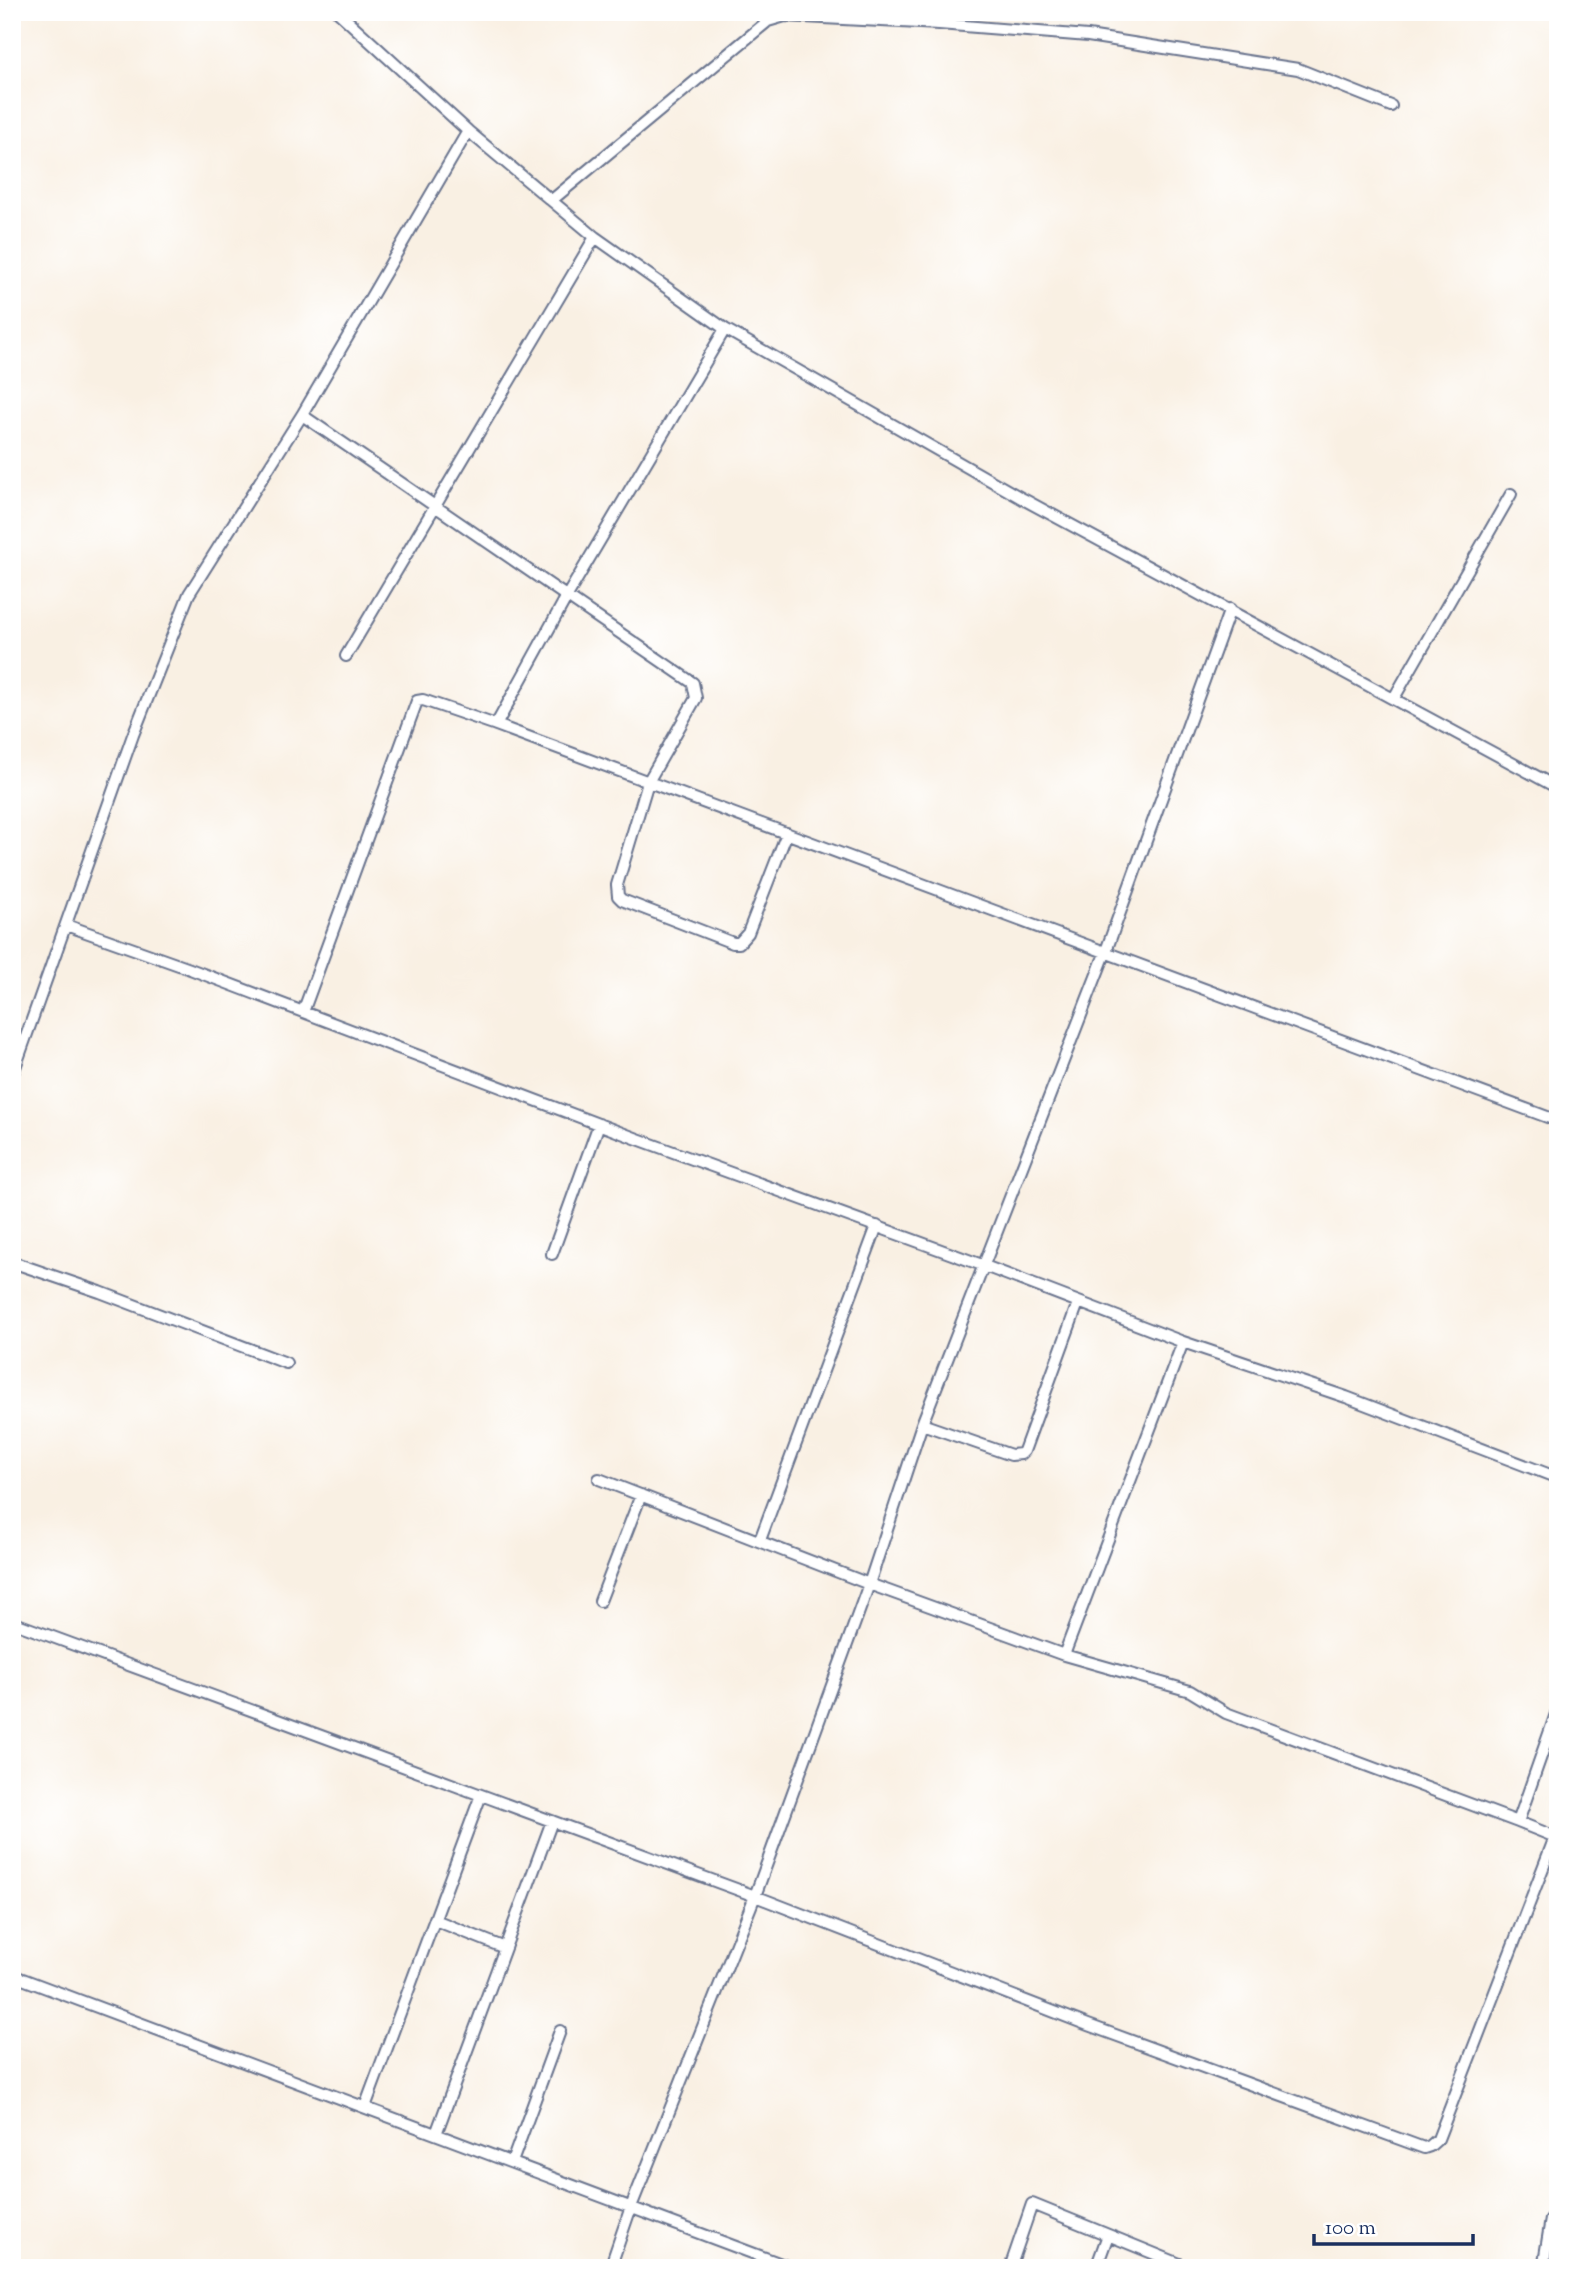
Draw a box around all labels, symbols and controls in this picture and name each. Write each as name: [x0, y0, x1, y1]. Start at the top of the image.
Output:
scale bar: [1314, 2203, 1474, 2247]
text: 100 m: [1325, 2214, 1376, 2244]

